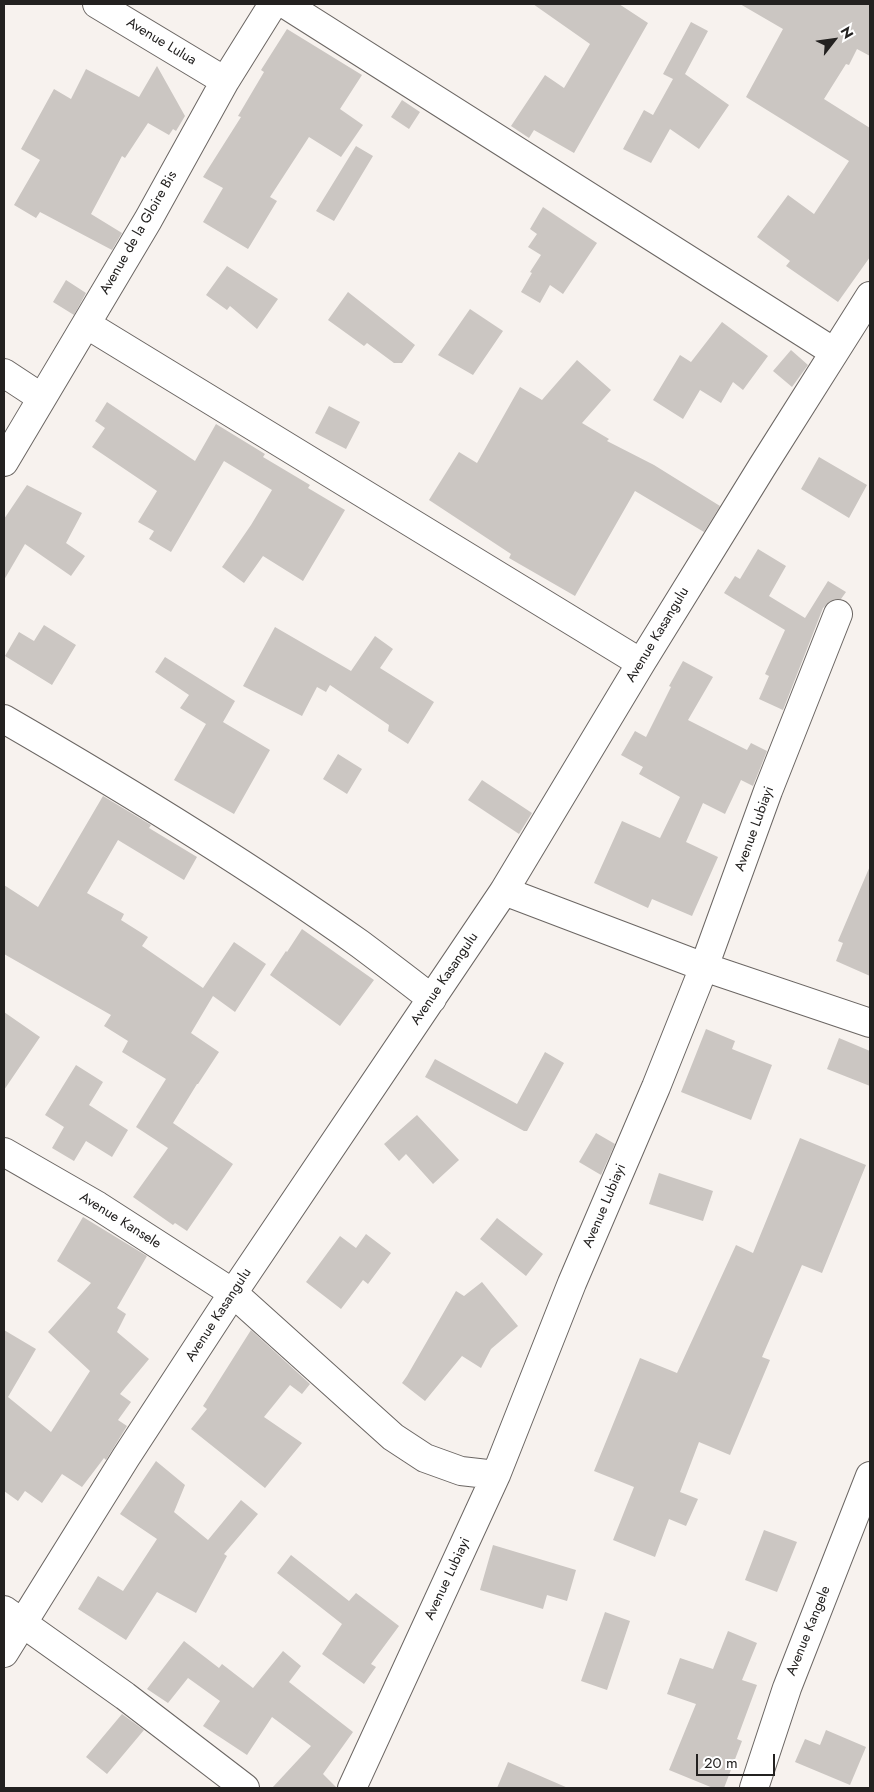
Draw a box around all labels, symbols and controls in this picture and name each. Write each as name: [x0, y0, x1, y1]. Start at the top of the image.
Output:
street label: Avenue Lulua: [123, 15, 199, 69]
north arrow: [809, 15, 859, 65]
text: N: [836, 23, 858, 42]
street label: Avenue de la Gloire Bis: [97, 168, 181, 298]
street label: Avenue Kasangulu: [623, 584, 693, 686]
street label: Avenue Lubiayi: [732, 784, 778, 874]
street label: Avenue Kasangulu: [408, 930, 482, 1028]
street label: Avenue Lubiayi: [580, 1162, 630, 1250]
street label: Avenue Kansele: [76, 1189, 164, 1253]
street label: Avenue Kasangulu: [183, 1265, 255, 1365]
street label: Avenue Lubiayi: [422, 1535, 474, 1623]
street label: Avenue Kangele: [783, 1584, 835, 1678]
scale bar: [699, 1744, 778, 1776]
text: 20 m: [704, 1752, 738, 1774]

